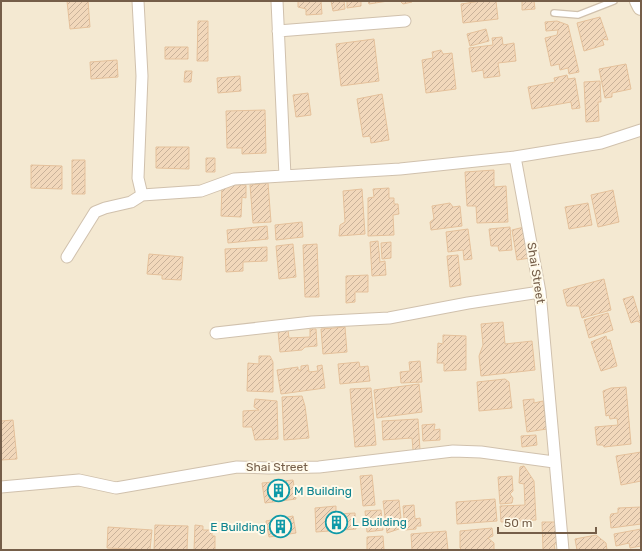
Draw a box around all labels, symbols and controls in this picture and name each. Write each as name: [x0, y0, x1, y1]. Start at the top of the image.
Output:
street label: Shai Street: [524, 241, 548, 305]
street label: Shai Street: [246, 460, 308, 474]
building icon: M Building: [266, 478, 292, 504]
place label: M Building: [294, 484, 352, 498]
building icon: L Building: [323, 509, 349, 535]
scale bar: [498, 509, 596, 535]
building icon: E Building: [268, 514, 294, 540]
place label: L Building: [352, 515, 407, 529]
text: 50 m: [504, 516, 532, 530]
place label: E Building: [210, 520, 266, 534]

